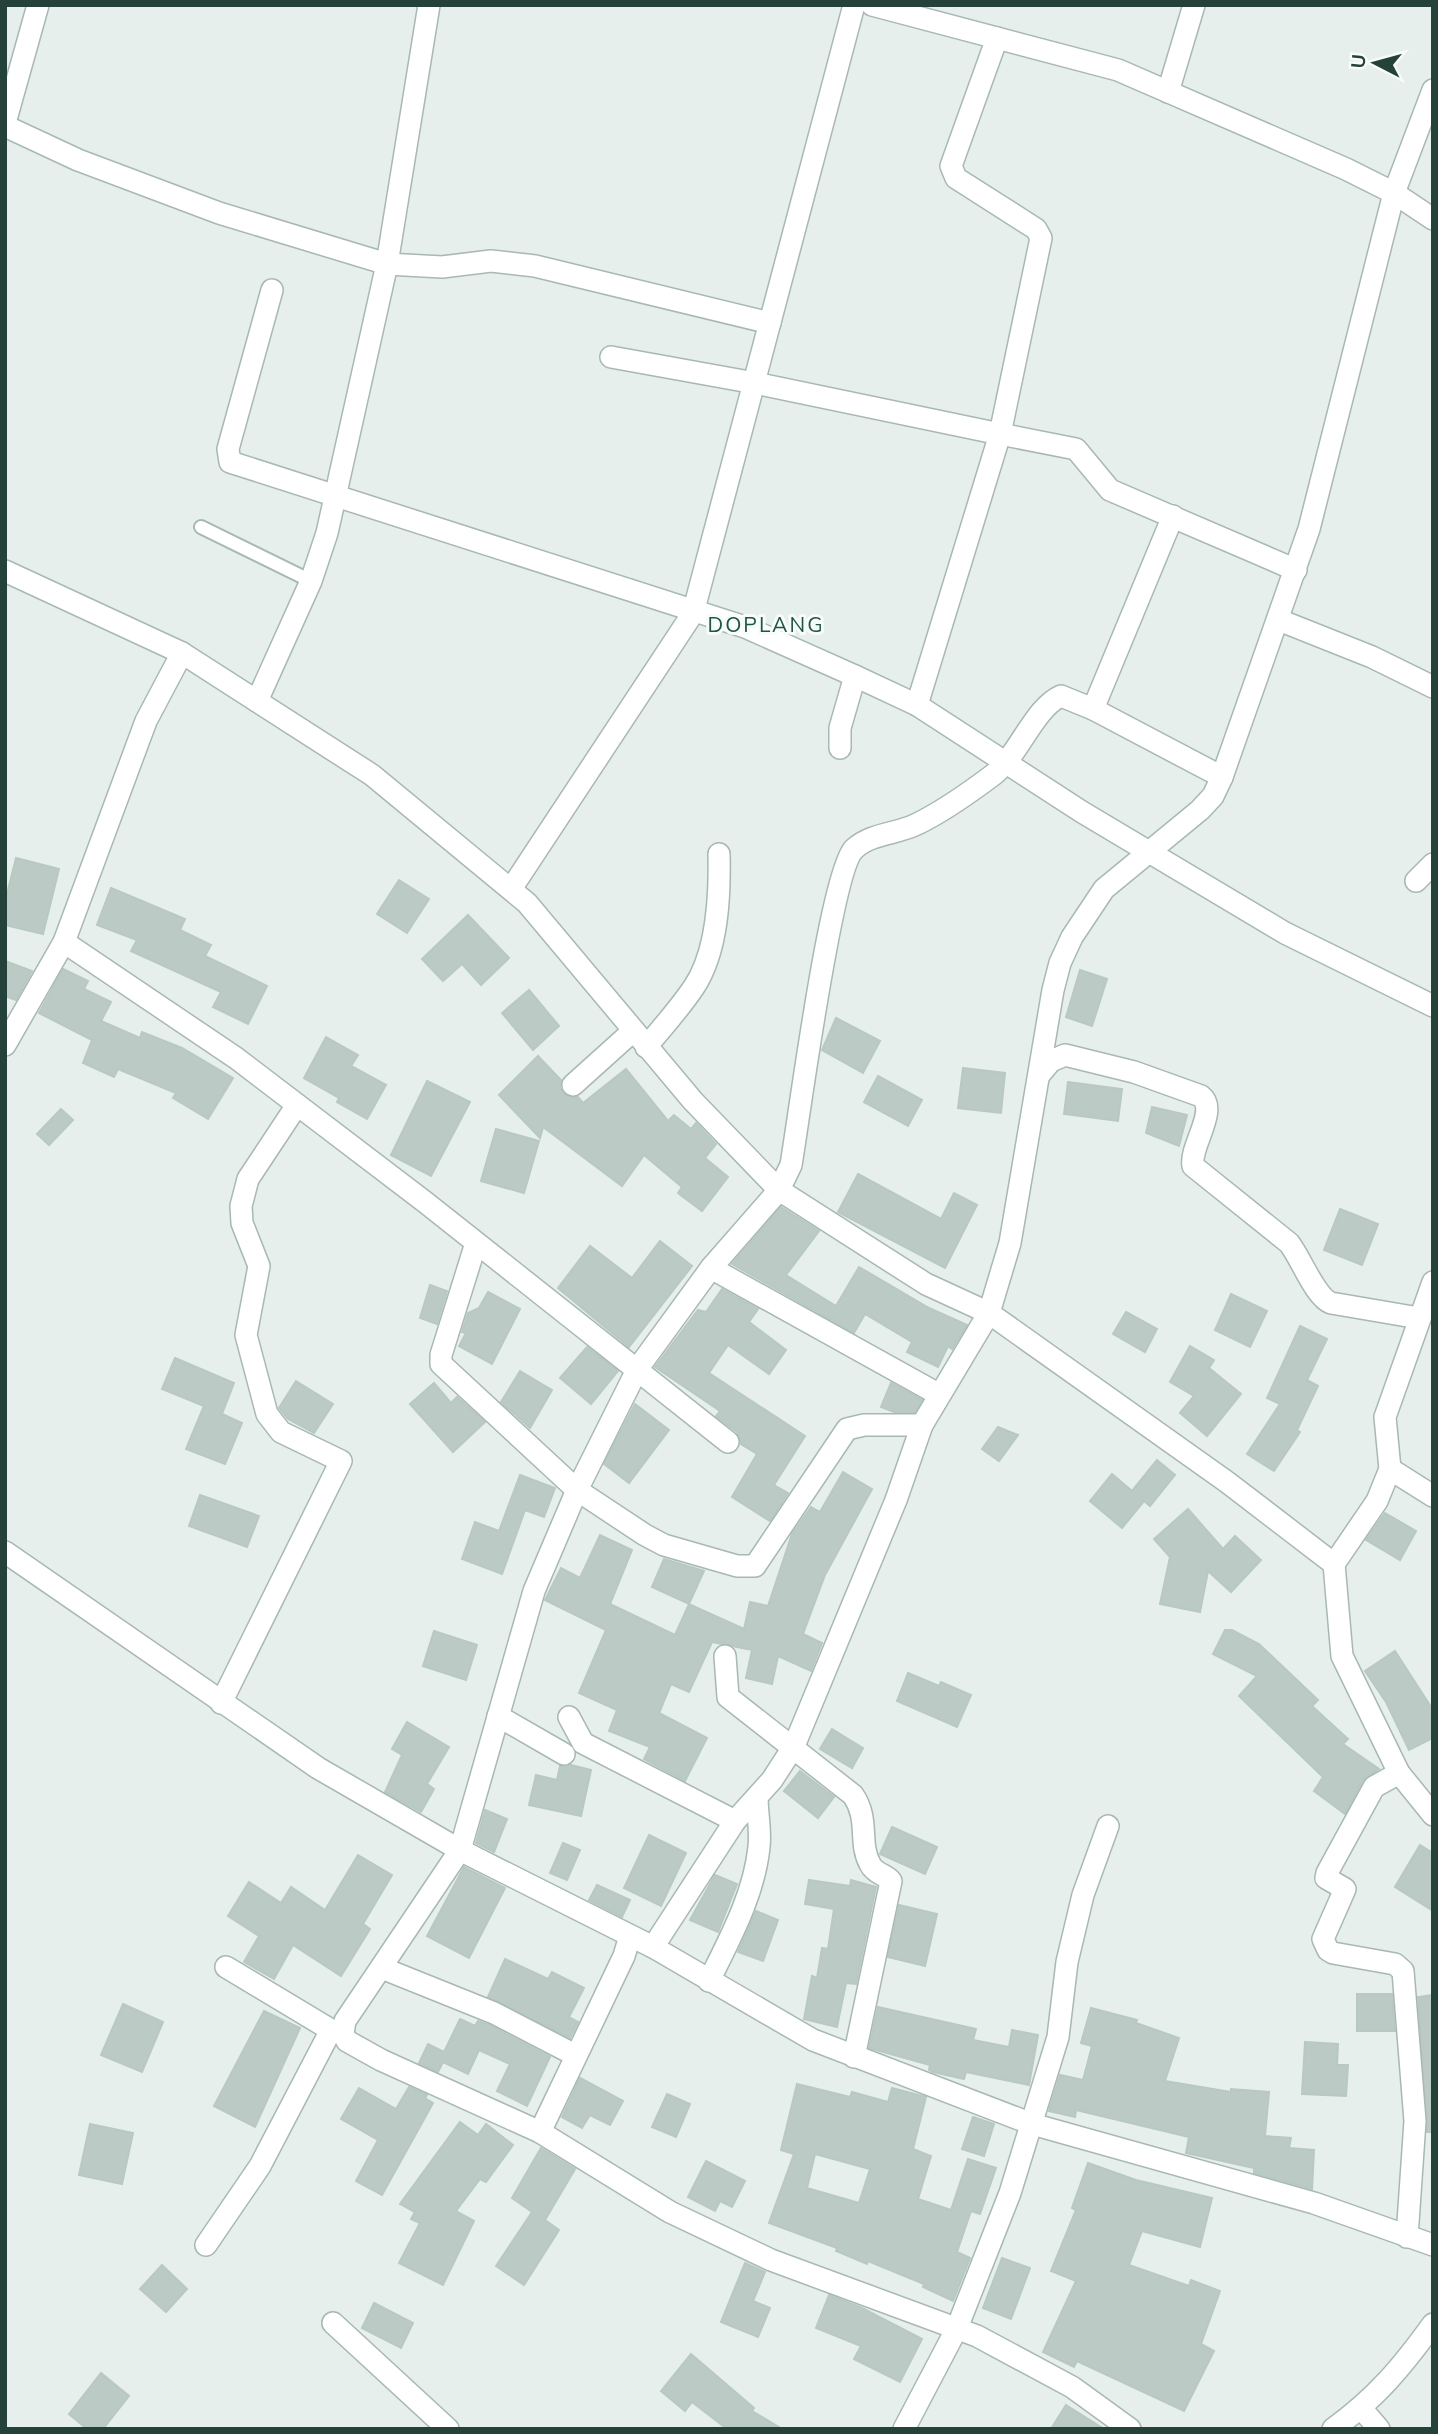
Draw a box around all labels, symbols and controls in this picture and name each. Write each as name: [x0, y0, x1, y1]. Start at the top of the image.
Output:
north arrow: [1340, 28, 1410, 98]
text: U: [1345, 53, 1371, 69]
district label: DOPLANG: [707, 611, 825, 637]

